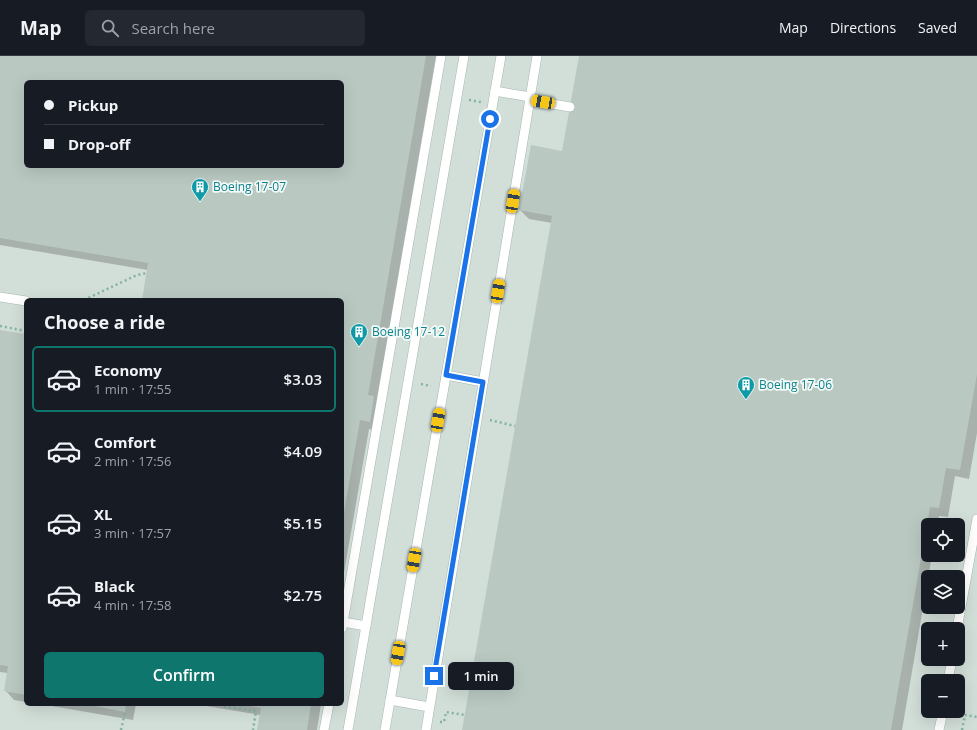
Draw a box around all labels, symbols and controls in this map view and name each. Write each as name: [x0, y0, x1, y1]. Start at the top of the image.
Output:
search box: [85, 10, 365, 46]
text: Map: [20, 15, 61, 41]
icon: search: [99, 17, 121, 39]
text: Search here: [131, 18, 215, 38]
text: Map: [779, 18, 808, 37]
text: Directions: [830, 18, 896, 37]
text: Saved: [918, 18, 957, 37]
car: [530, 94, 556, 110]
text: Pickup: [68, 95, 118, 115]
route start: [481, 110, 499, 128]
text: Drop-off: [68, 134, 130, 154]
building icon: Boeing 17-07: [190, 177, 210, 202]
place label: Boeing 17-07: [213, 178, 286, 195]
car: [505, 188, 521, 214]
car: [490, 278, 506, 304]
text: Choose a ride: [44, 310, 165, 334]
building icon: Boeing 17-12: [349, 322, 369, 347]
place label: Boeing 17-12: [372, 323, 445, 340]
text: Economy: [94, 360, 162, 380]
icon: car: [46, 361, 82, 397]
text: $3.03: [284, 369, 322, 389]
building icon: Boeing 17-06: [736, 375, 756, 400]
place label: Boeing 17-06: [759, 376, 832, 393]
text: 1 min · 17:55: [94, 380, 171, 398]
car: [430, 407, 446, 433]
text: Comfort: [94, 432, 156, 452]
icon: car: [46, 433, 82, 469]
text: $4.09: [284, 441, 322, 461]
text: 2 min · 17:56: [94, 452, 171, 470]
text: XL: [94, 504, 112, 524]
icon: car: [46, 505, 82, 541]
text: $5.15: [284, 513, 322, 533]
map controls: [921, 518, 965, 718]
button: locate: [921, 518, 965, 562]
text: 3 min · 17:57: [94, 524, 171, 542]
car: [406, 547, 422, 573]
button: layers: [921, 570, 965, 614]
text: Black: [94, 576, 135, 596]
icon: car: [46, 577, 82, 613]
text: $2.75: [284, 585, 322, 605]
text: 4 min · 17:58: [94, 596, 171, 614]
button: +: [921, 622, 965, 666]
car: [390, 640, 406, 666]
button: Confirm: [44, 652, 324, 698]
callout: 1 min: [448, 662, 514, 690]
route end: [425, 667, 443, 685]
text: 1 min: [463, 667, 499, 685]
button: −: [921, 674, 965, 718]

